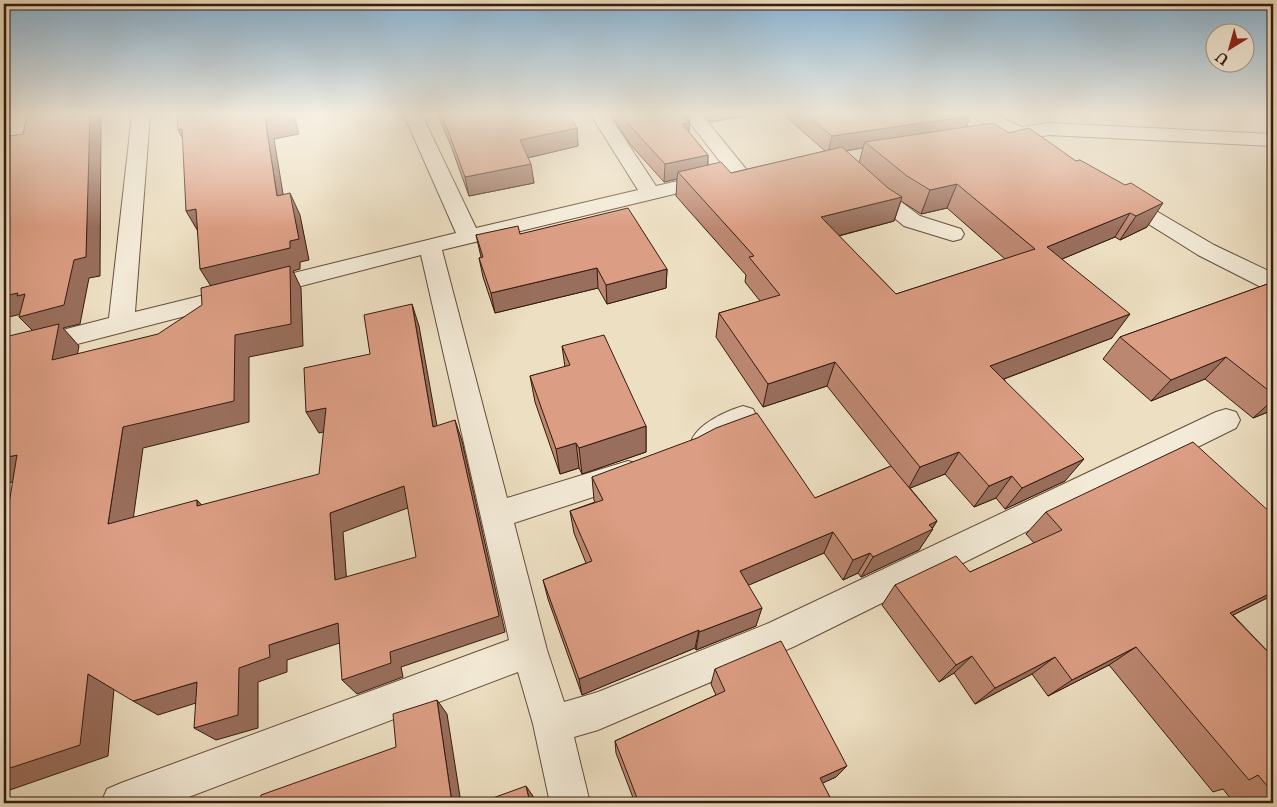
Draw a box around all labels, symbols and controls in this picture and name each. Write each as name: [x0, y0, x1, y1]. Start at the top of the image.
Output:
north arrow: [1204, 22, 1254, 72]
text: U: [1212, 48, 1232, 68]

